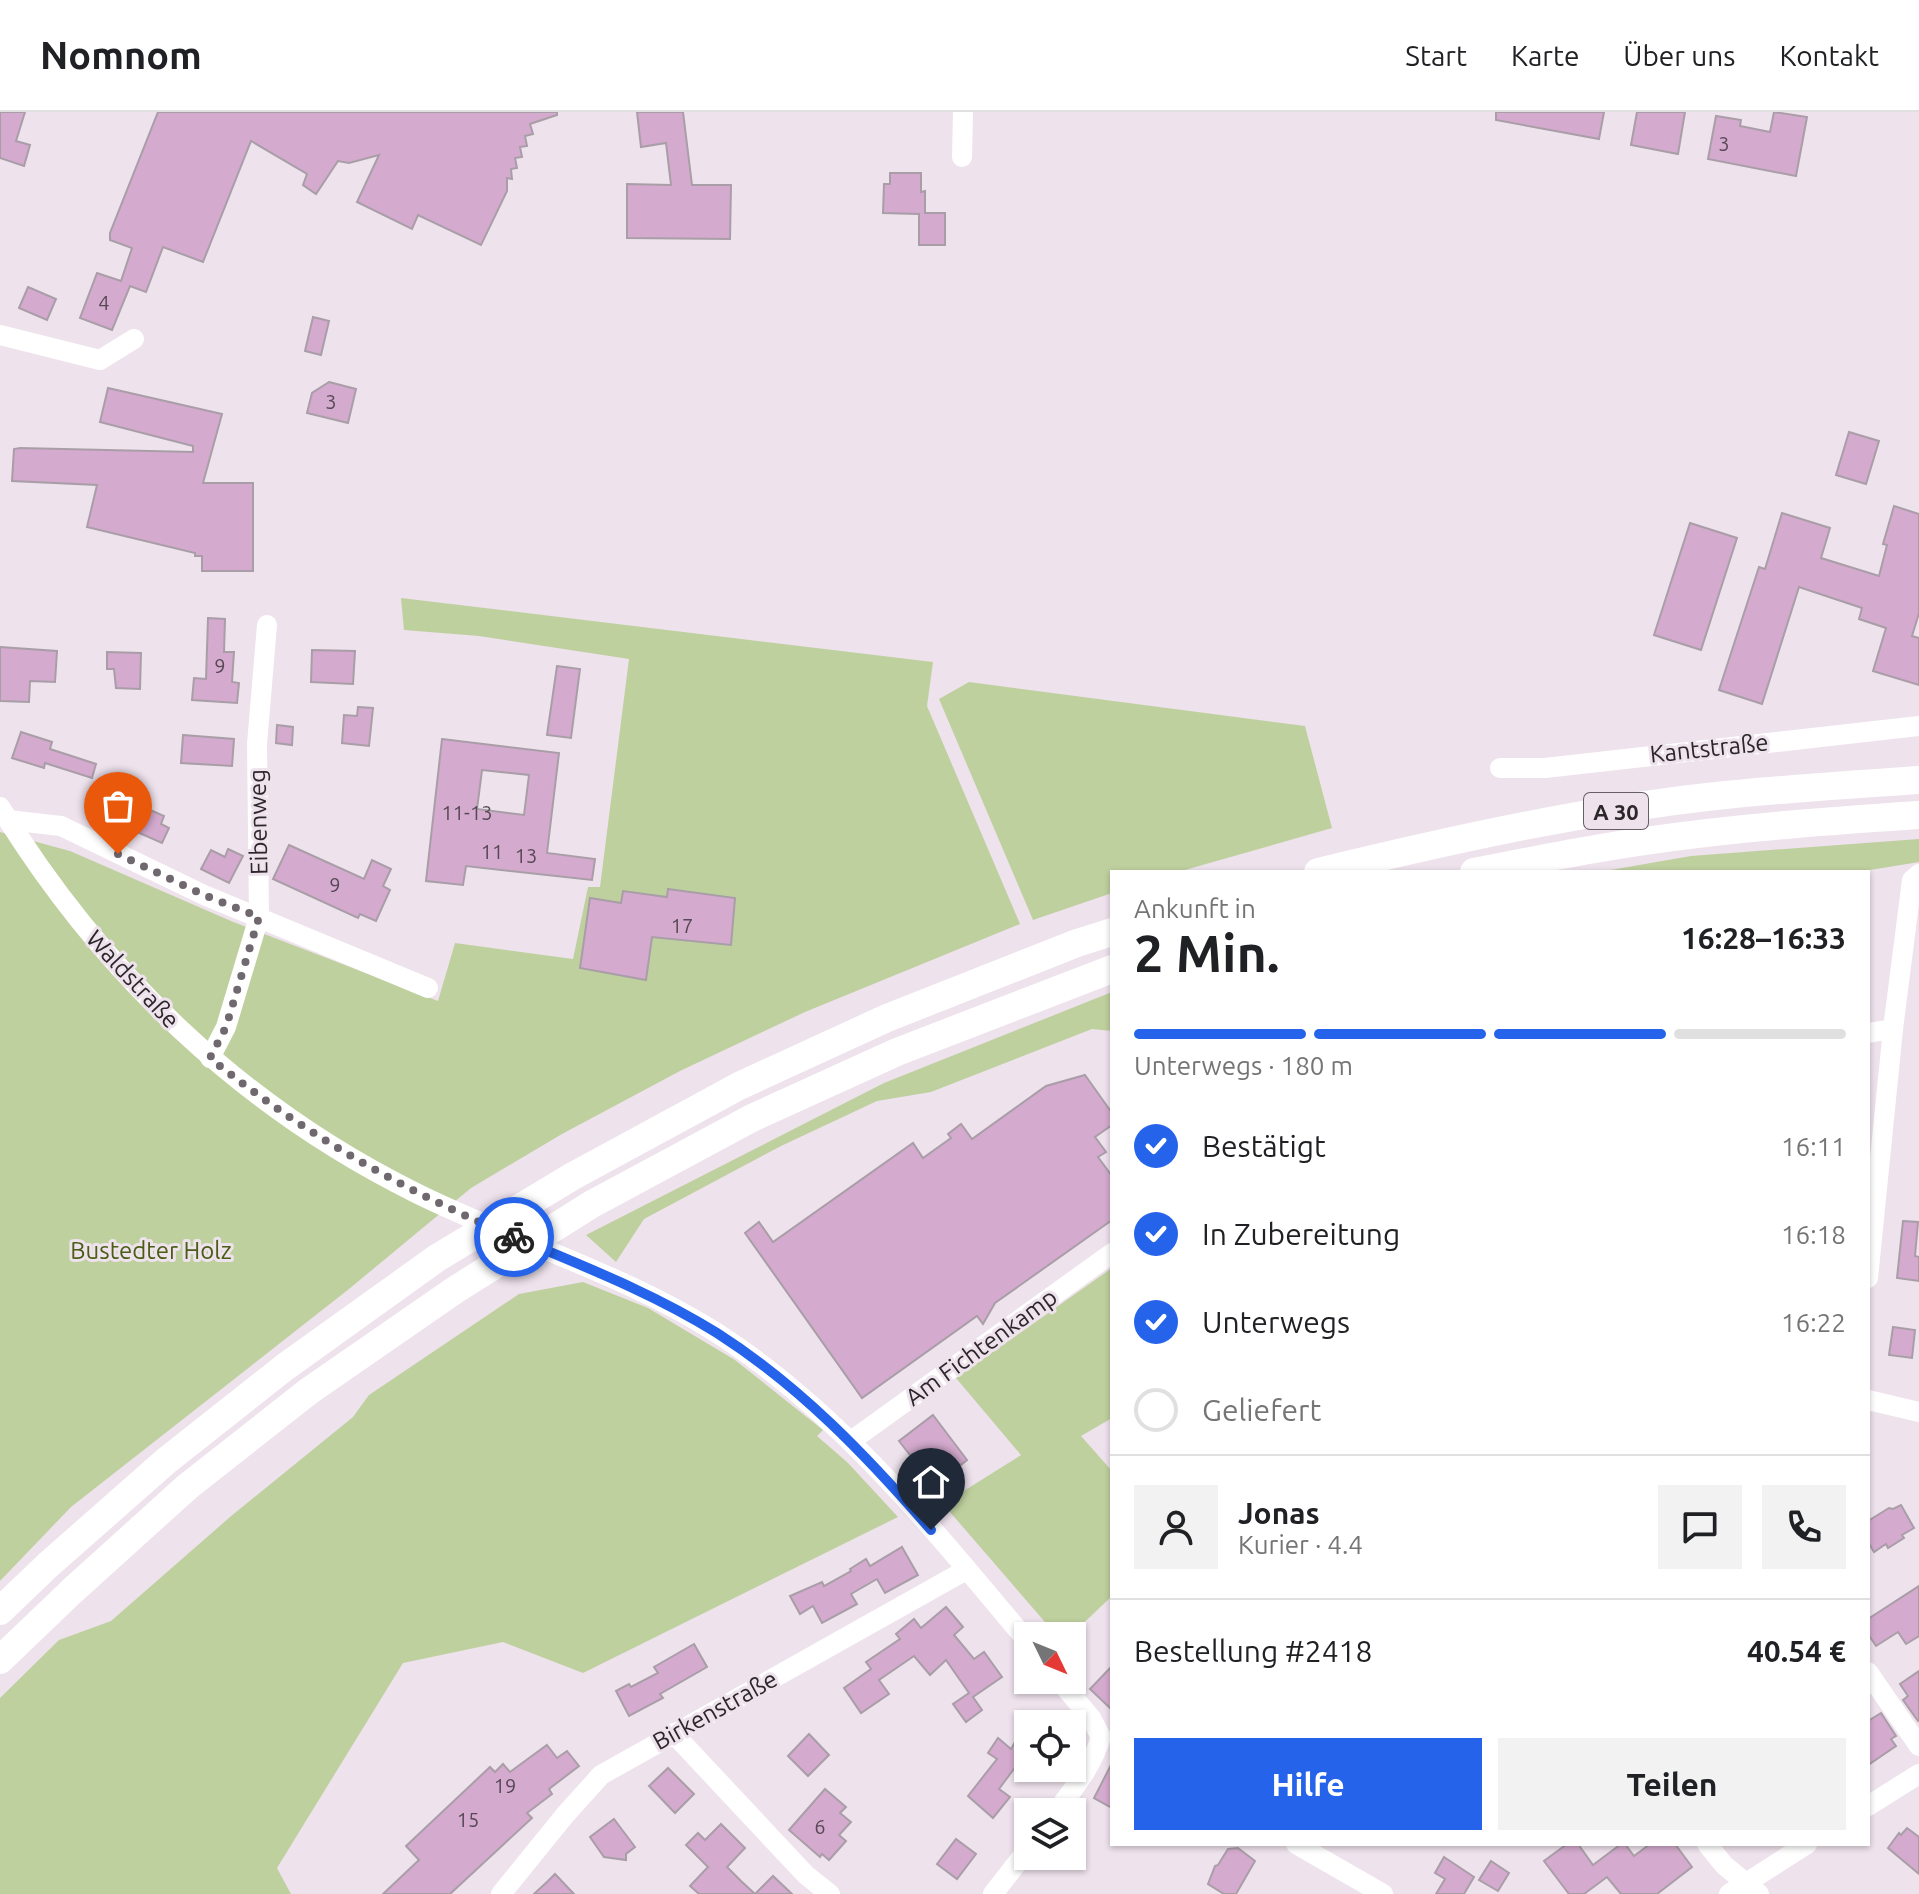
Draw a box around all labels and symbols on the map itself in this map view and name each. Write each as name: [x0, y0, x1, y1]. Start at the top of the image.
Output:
house number: 3: [1718, 132, 1730, 155]
house number: 4: [98, 291, 110, 314]
house number: 3: [325, 390, 337, 413]
house number: 9: [214, 654, 226, 677]
street label: Kantstraße: [1648, 728, 1770, 768]
street label: Eibenweg: [244, 769, 272, 875]
pin: [84, 772, 152, 854]
road number: A 30: [1584, 793, 1648, 829]
house number: 11-13: [442, 801, 492, 824]
house number: 11: [481, 840, 503, 863]
house number: 13: [515, 844, 537, 867]
house number: 9: [329, 873, 341, 896]
house number: 17: [671, 914, 693, 937]
street label: Waldstraße: [81, 925, 185, 1033]
courier: [474, 1197, 554, 1277]
park label: Bustedter Holz: [70, 1237, 232, 1264]
street label: Am Fichtenkamp: [900, 1283, 1062, 1411]
pin: [897, 1448, 965, 1530]
north arrow: [1014, 1622, 1086, 1694]
street label: Birkenstraße: [648, 1665, 782, 1755]
house number: 19: [494, 1774, 516, 1797]
house number: 15: [457, 1808, 479, 1831]
house number: 6: [814, 1815, 826, 1838]

